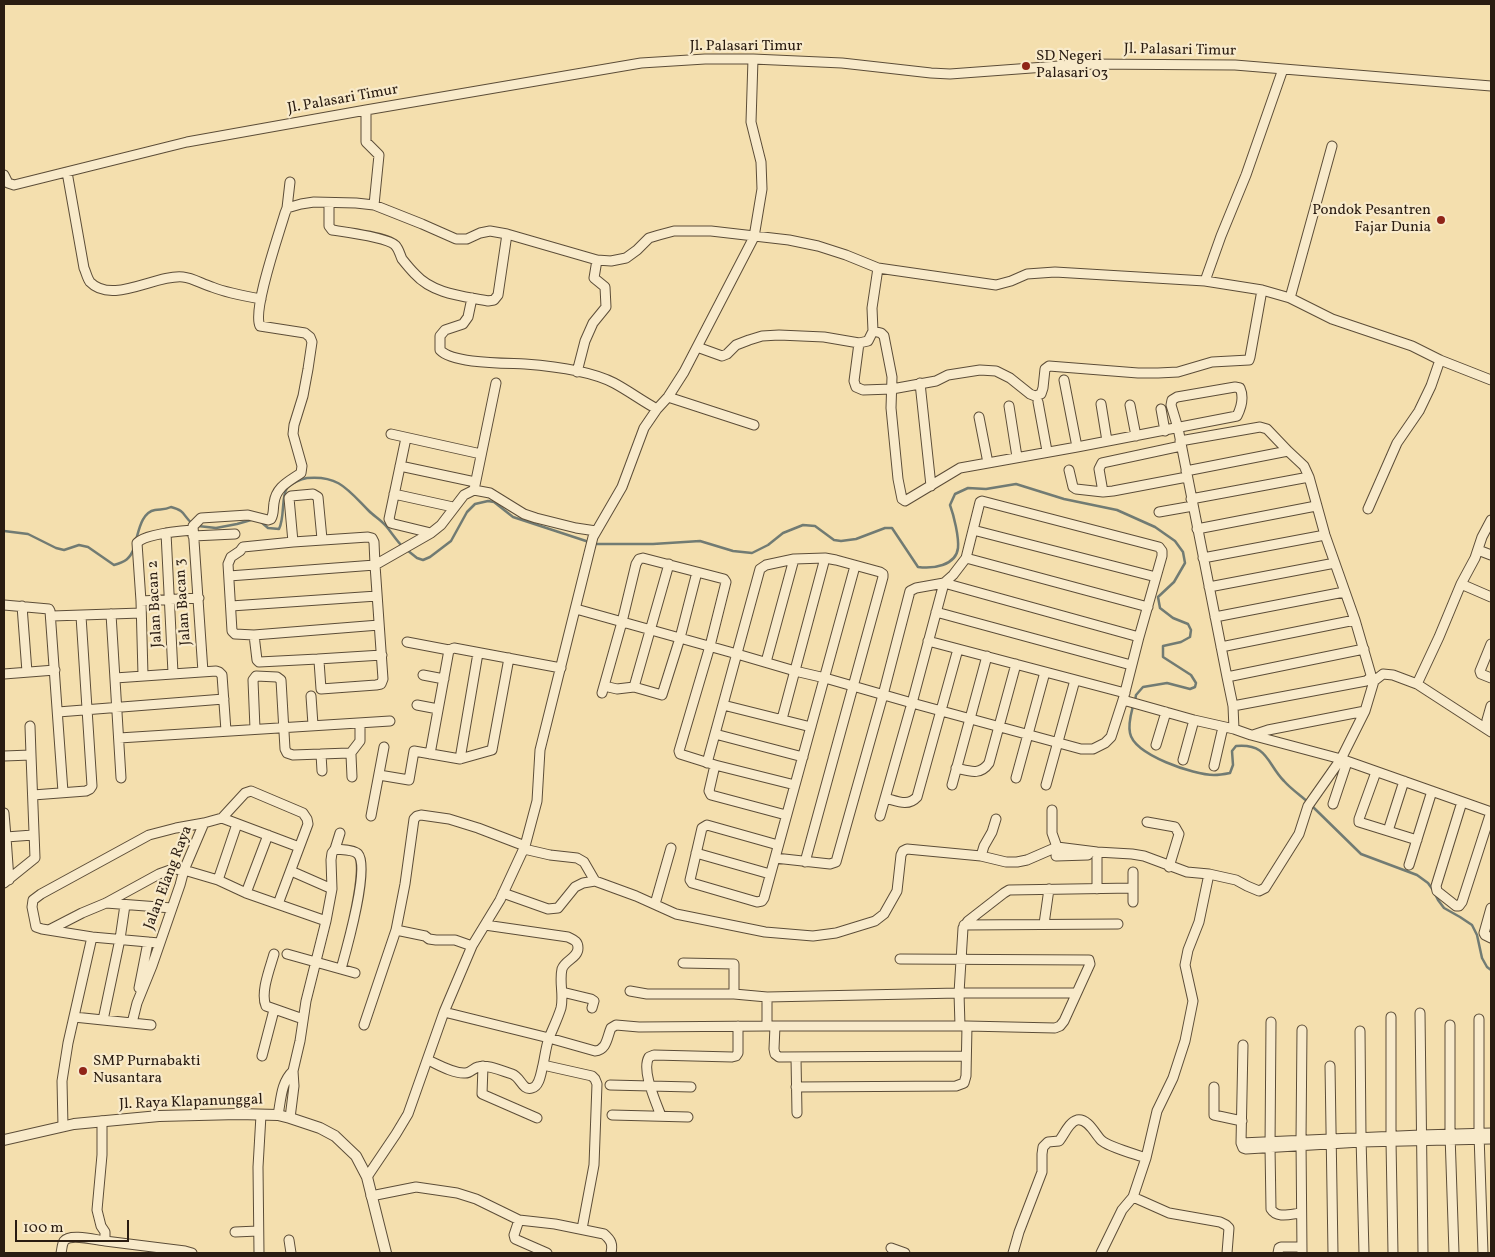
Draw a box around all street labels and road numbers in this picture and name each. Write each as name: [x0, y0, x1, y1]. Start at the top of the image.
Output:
street label: Jl. Palasari Timur: [690, 38, 802, 56]
street label: Jl. Palasari Timur: [1124, 41, 1236, 61]
street label: Jl. Palasari Timur: [286, 81, 400, 119]
street label: Jalan Bacan 3: [172, 558, 196, 646]
street label: Jalan Bacan 2: [145, 560, 167, 648]
street label: Jalan Elang Raya: [141, 824, 197, 932]
street label: Jl. Raya Klapanunggal: [119, 1091, 263, 1115]

